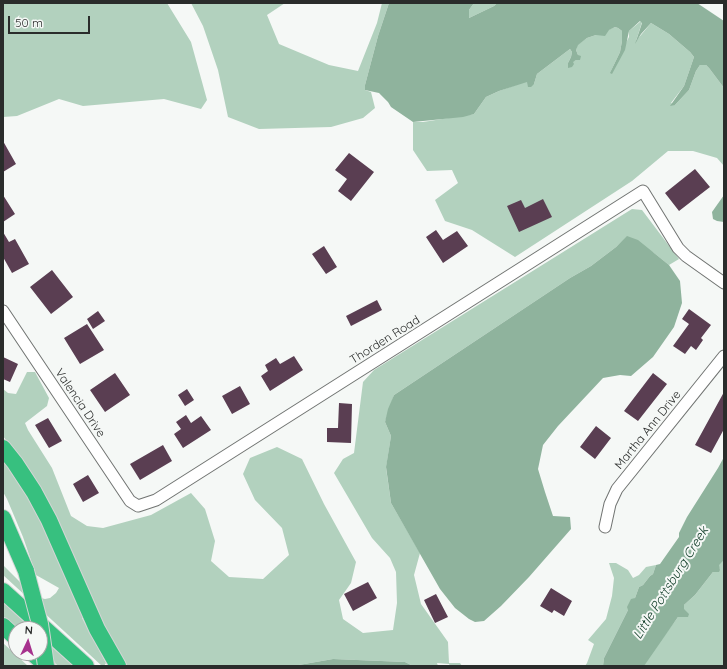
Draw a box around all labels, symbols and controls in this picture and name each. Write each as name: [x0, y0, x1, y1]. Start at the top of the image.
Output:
scale bar: [10, 8, 92, 34]
text: 50 m: [15, 15, 43, 30]
street label: Thorden Road: [347, 313, 423, 367]
street label: Valencia Drive: [52, 366, 108, 440]
street label: Martha Ann Drive: [612, 388, 684, 472]
water label: Little Pottsburg Creek: [630, 524, 712, 642]
north arrow: [8, 621, 48, 661]
text: N: [24, 623, 33, 637]

